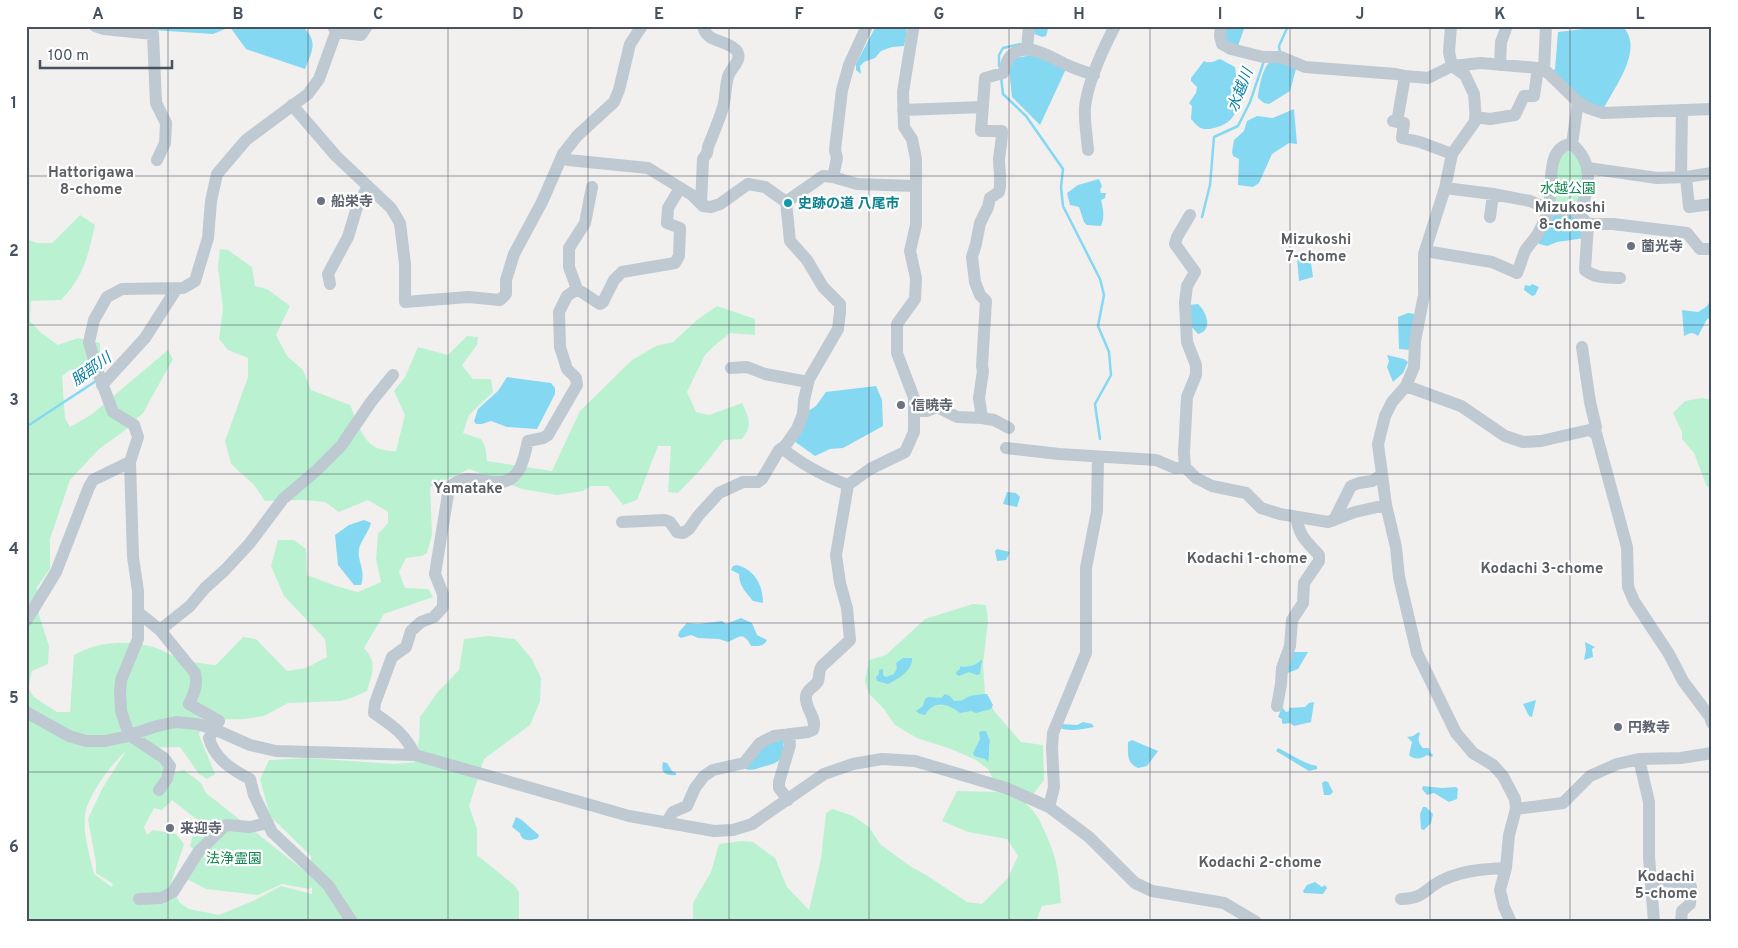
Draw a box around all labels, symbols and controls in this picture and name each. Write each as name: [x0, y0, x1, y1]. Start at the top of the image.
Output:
text: A: [92, 5, 104, 25]
text: B: [232, 5, 244, 25]
text: C: [373, 5, 383, 25]
text: D: [512, 5, 524, 25]
text: E: [654, 5, 664, 25]
text: F: [794, 5, 804, 25]
text: G: [934, 5, 944, 25]
text: H: [1073, 5, 1085, 25]
text: I: [1218, 5, 1222, 25]
text: J: [1356, 5, 1364, 25]
text: K: [1494, 5, 1506, 25]
text: L: [1635, 5, 1645, 25]
scale bar: [40, 38, 172, 70]
text: 100 m: [48, 47, 89, 66]
water label: 水越川: [1224, 64, 1259, 115]
text: 1: [11, 94, 17, 114]
district label: Hattorigawa 8-chome: [48, 164, 134, 200]
park label: 水越公園: [1540, 181, 1596, 198]
place label: 船栄寺: [331, 194, 373, 211]
marker: 船栄寺: [315, 195, 327, 207]
place label: 史跡の道 八尾市: [798, 196, 900, 213]
marker: 史跡の道 八尾市: [782, 197, 794, 209]
district label: Mizukoshi 8-chome: [1535, 199, 1605, 235]
district label: Mizukoshi 7-chome: [1281, 231, 1351, 267]
place label: 薗光寺: [1641, 239, 1683, 256]
marker: 薗光寺: [1625, 240, 1637, 252]
text: 2: [9, 242, 19, 262]
water label: 服部川: [68, 348, 117, 391]
text: 3: [9, 391, 19, 411]
place label: 信暁寺: [911, 398, 953, 415]
marker: 信暁寺: [895, 399, 907, 411]
district label: Yamatake: [433, 480, 503, 499]
text: 4: [9, 540, 19, 560]
district label: Kodachi 1-chome: [1187, 550, 1307, 569]
district label: Kodachi 3-chome: [1481, 560, 1603, 579]
text: 5: [9, 689, 19, 709]
place label: 円教寺: [1628, 720, 1670, 737]
marker: 円教寺: [1612, 721, 1624, 733]
place label: 来迎寺: [180, 821, 222, 838]
marker: 来迎寺: [164, 822, 176, 834]
text: 6: [9, 838, 19, 858]
park label: 法浄霊園: [206, 851, 262, 868]
district label: Kodachi 2-chome: [1198, 854, 1322, 873]
district label: Kodachi 5-chome: [1635, 868, 1697, 904]

